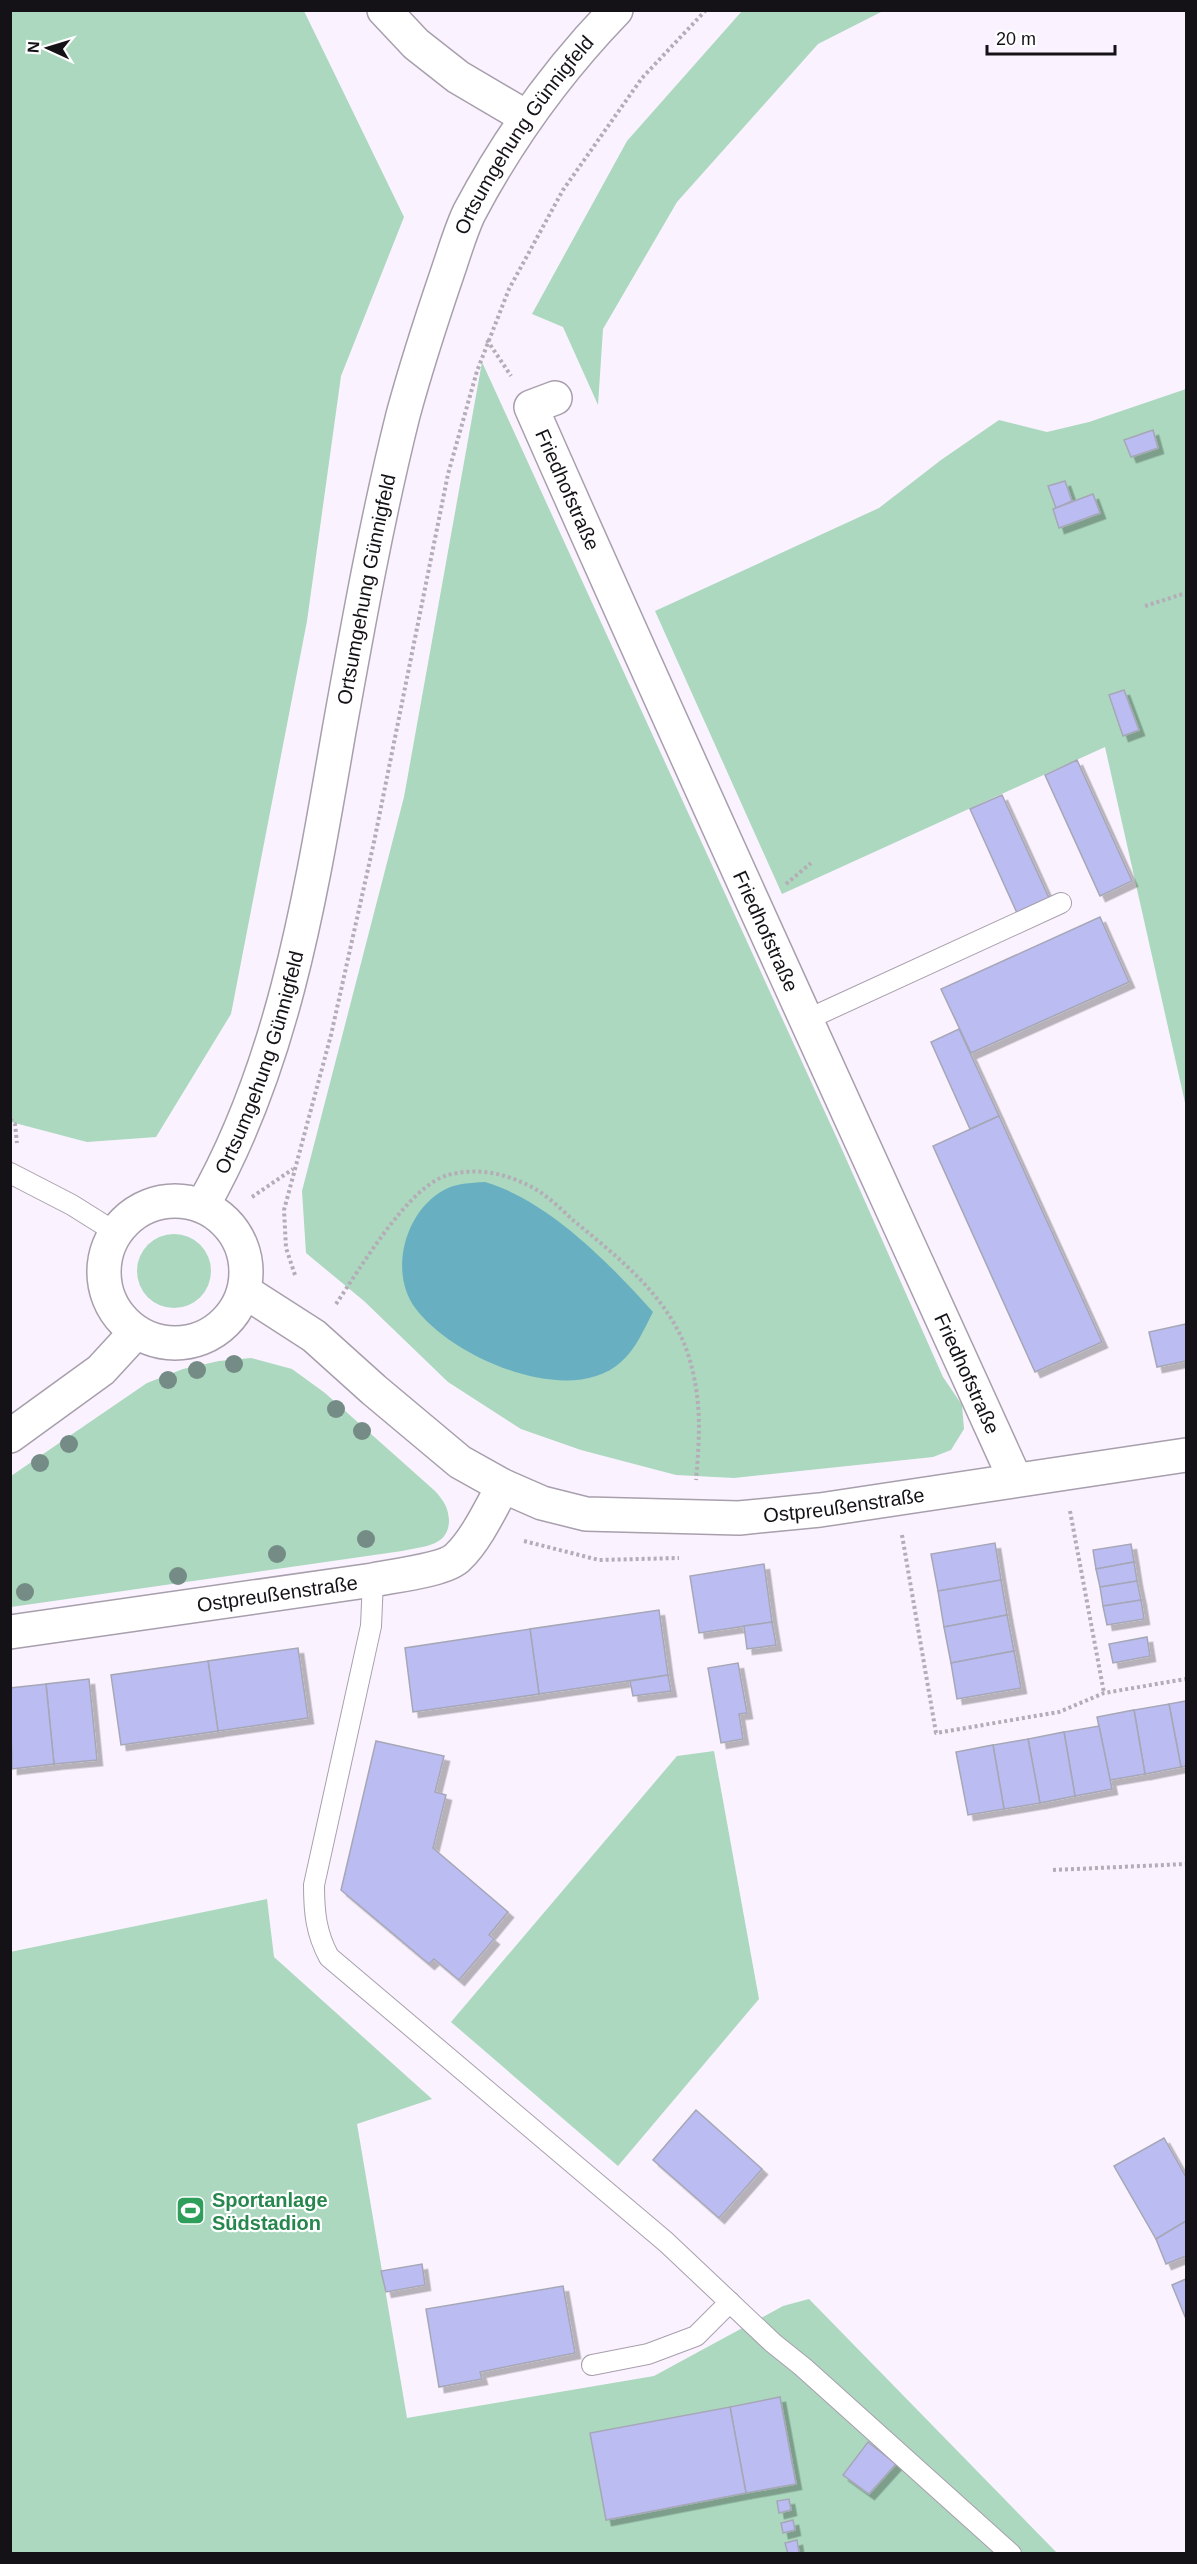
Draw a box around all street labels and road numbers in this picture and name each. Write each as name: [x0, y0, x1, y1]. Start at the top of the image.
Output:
street label: Ortsumgehung Günnigfeld: [450, 31, 598, 237]
street label: Friedhofstraße: [531, 426, 604, 554]
street label: Ortsumgehung Günnigfeld: [333, 472, 400, 706]
street label: Friedhofstraße: [729, 867, 803, 995]
street label: Ortsumgehung Günnigfeld: [210, 949, 308, 1178]
street label: Friedhofstraße: [930, 1310, 1004, 1437]
street label: Ostpreußenstraße: [762, 1483, 926, 1527]
street label: Ostpreußenstraße: [195, 1571, 359, 1616]

